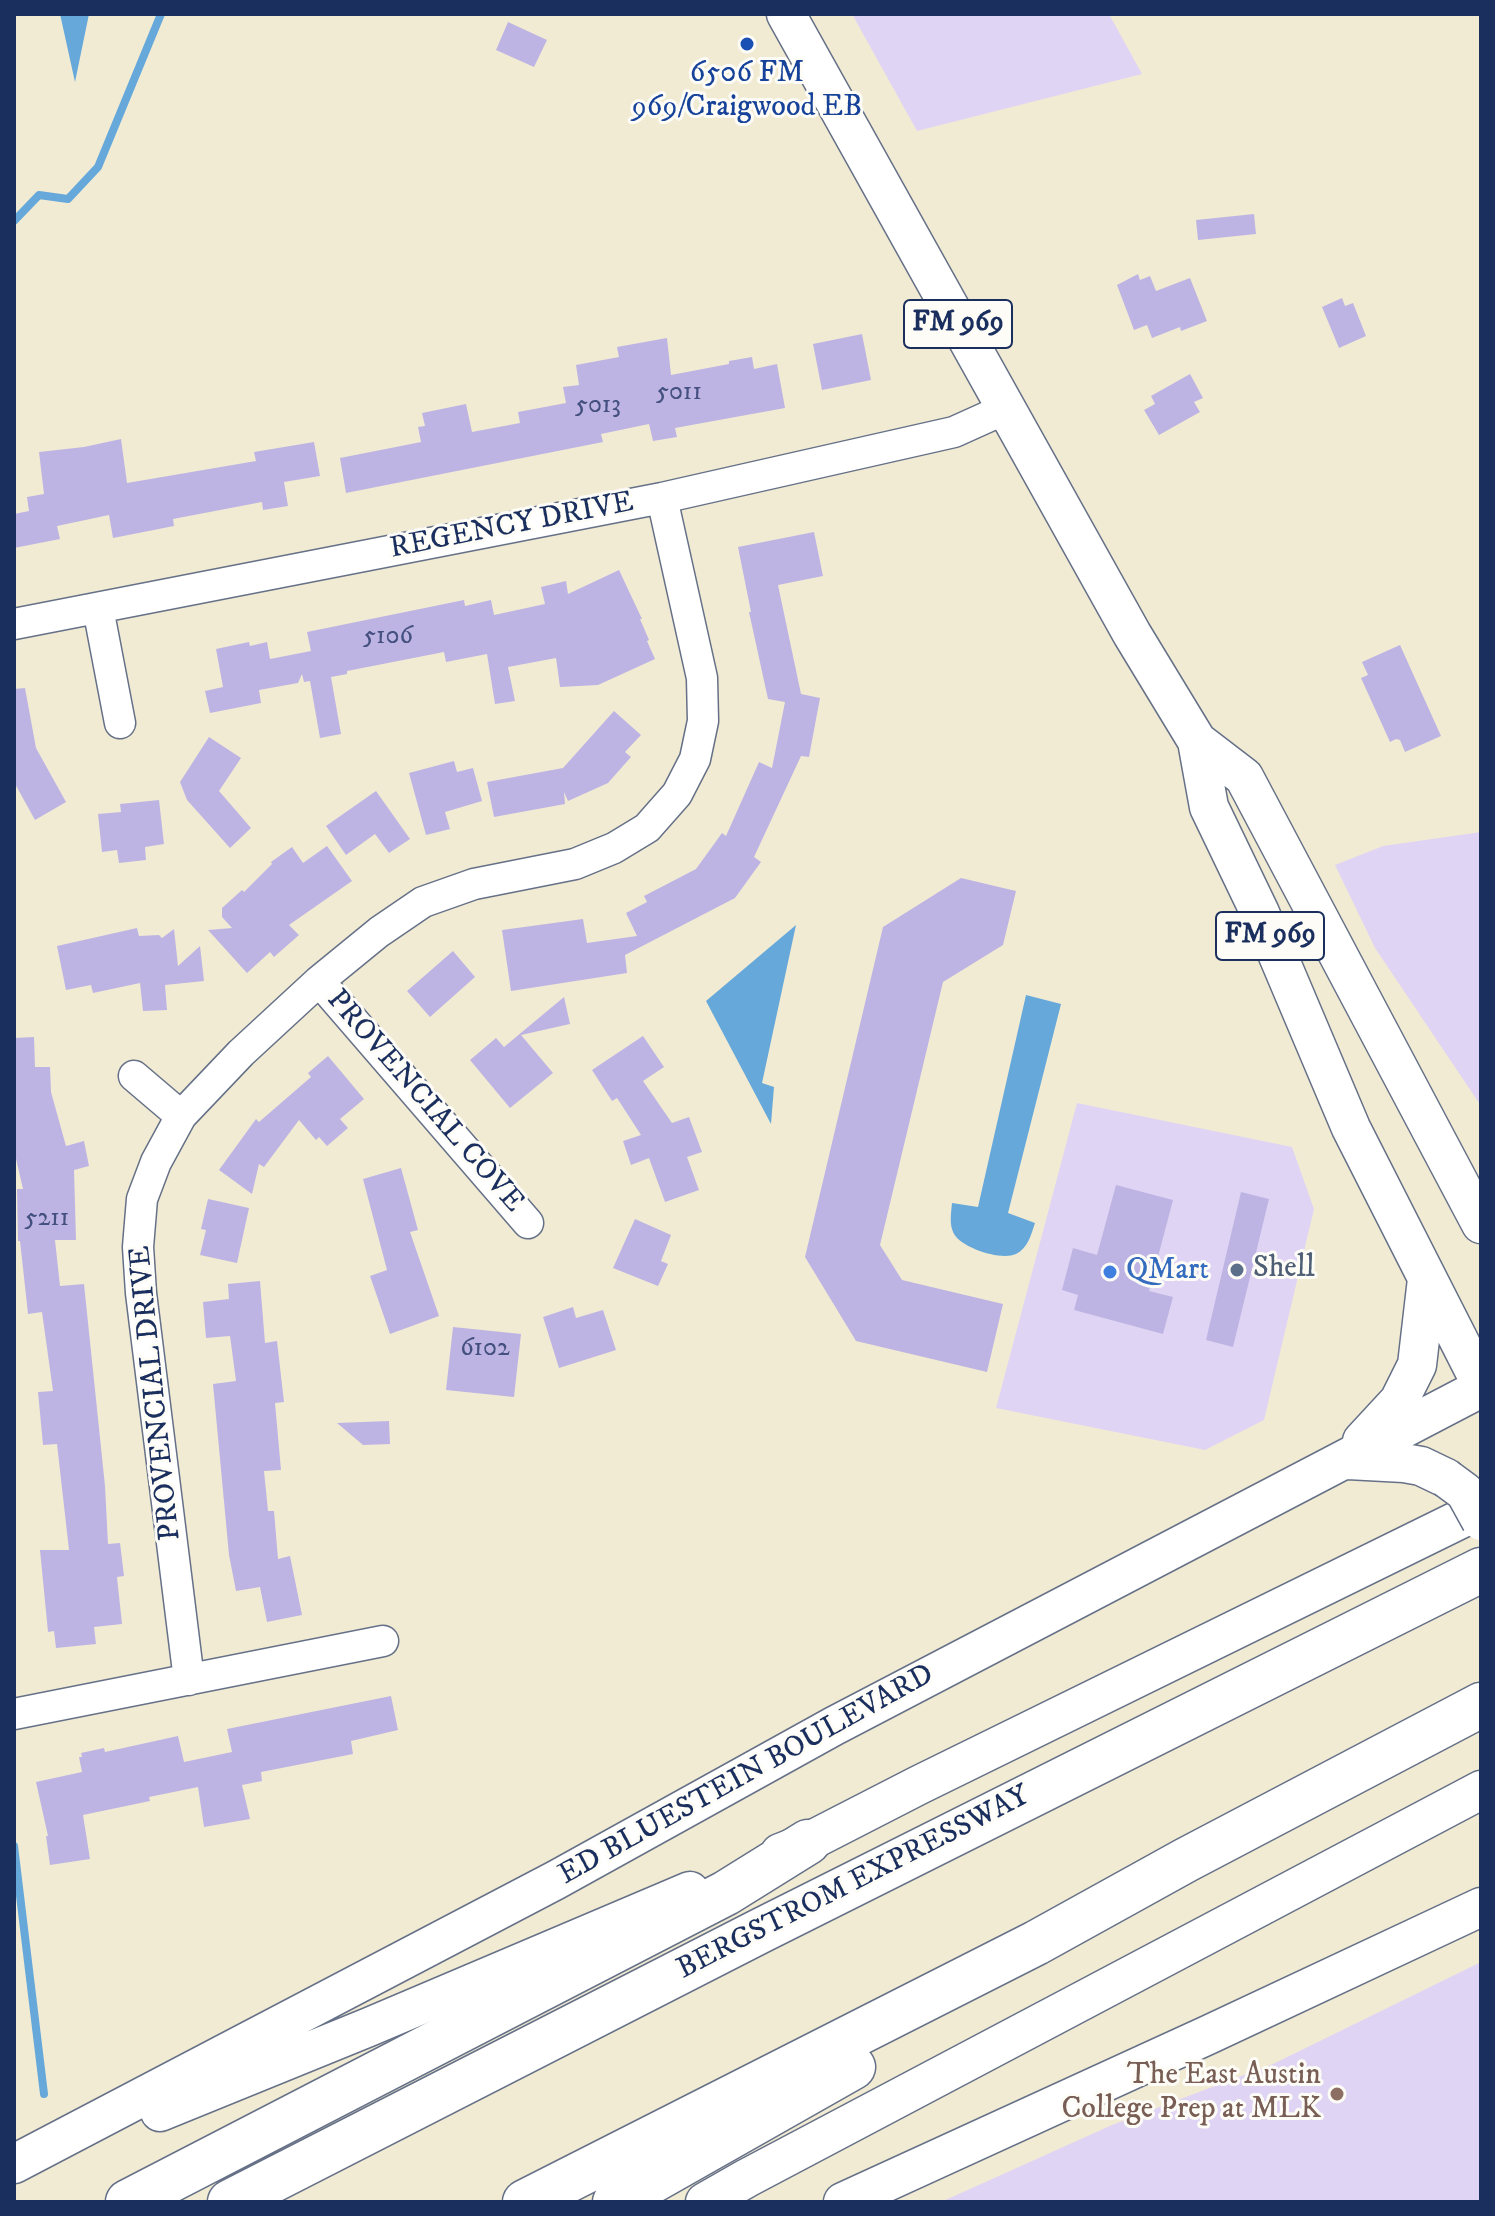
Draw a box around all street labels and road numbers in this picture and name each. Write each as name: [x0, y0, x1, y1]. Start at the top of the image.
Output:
road number: FM 969: [904, 300, 1012, 348]
street label: REGENCY DRIVE: [387, 486, 637, 568]
road number: FM 969: [1216, 912, 1324, 960]
street label: PROVENCIAL COVE: [318, 983, 530, 1221]
street label: PROVENCIAL DRIVE: [124, 1244, 190, 1542]
street label: ED BLUESTEIN BOULEVARD: [553, 1658, 941, 1894]
street label: BERGSTROM EXPRESSWAY: [672, 1779, 1036, 1989]

